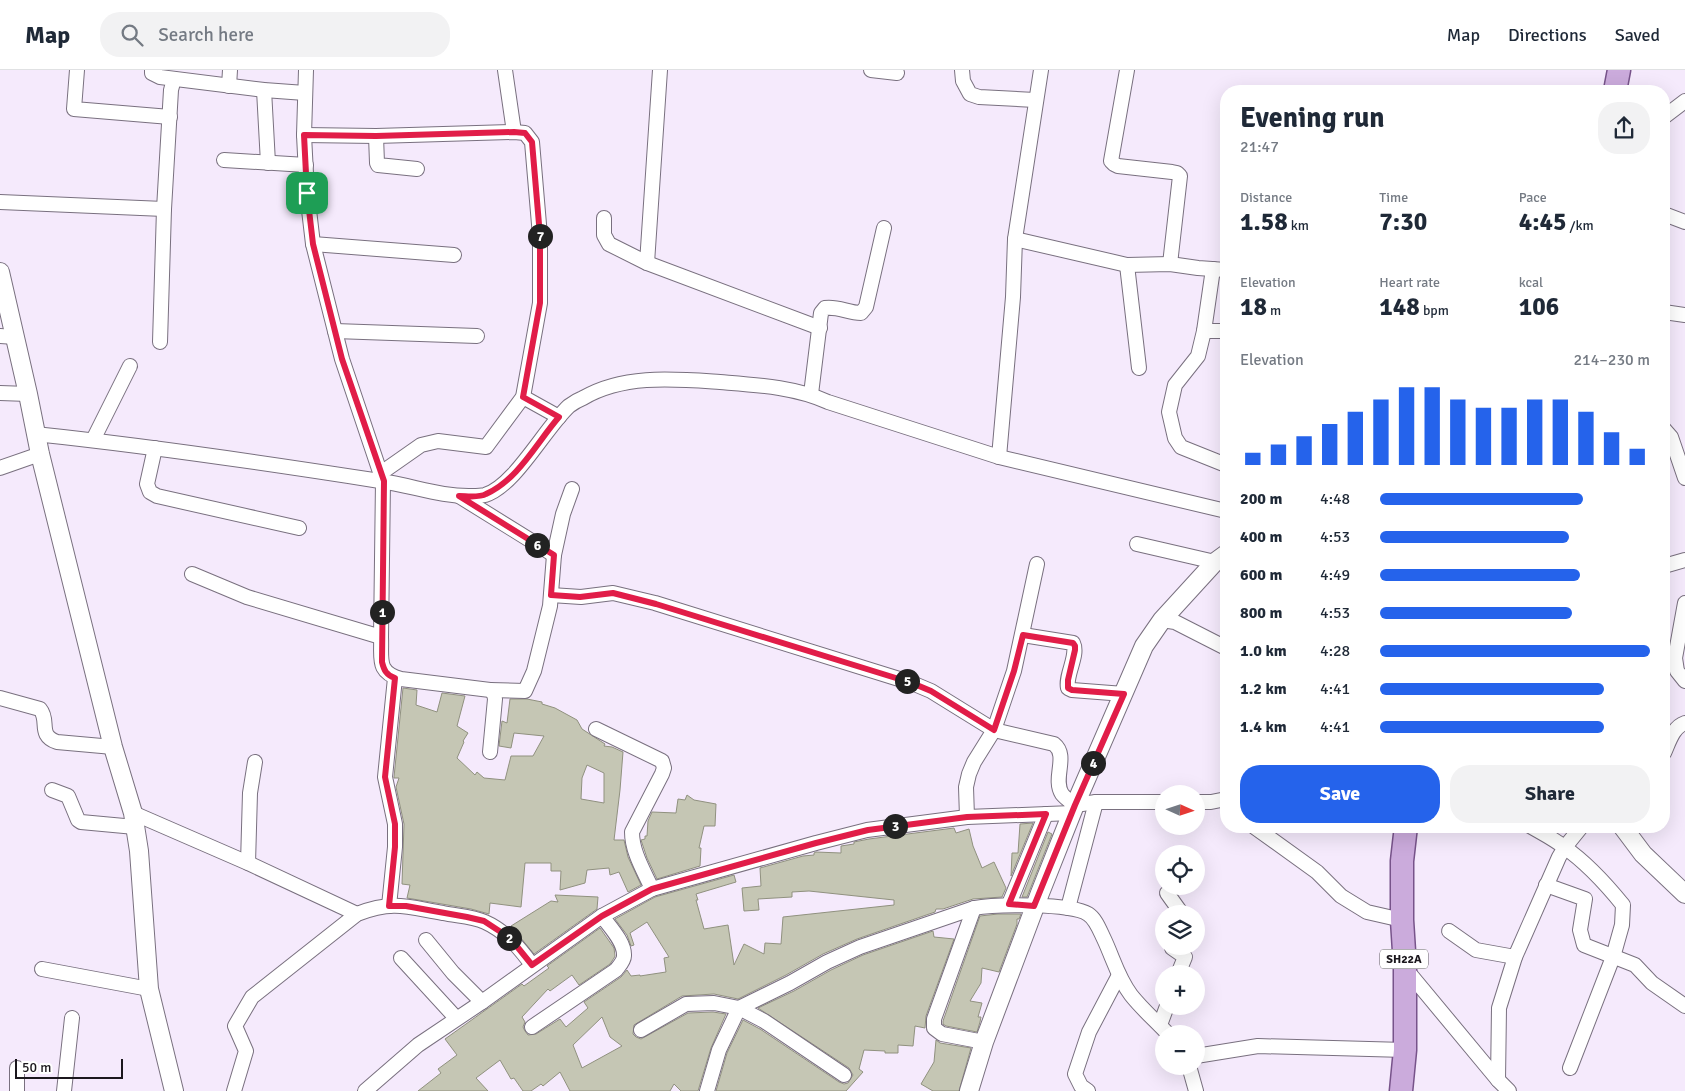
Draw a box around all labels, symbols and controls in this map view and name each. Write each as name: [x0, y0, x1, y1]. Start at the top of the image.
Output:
search box: [100, 12, 450, 57]
text: Map: [25, 20, 70, 50]
icon: search: [118, 21, 146, 49]
text: Search here: [158, 23, 254, 47]
text: Map: [1447, 24, 1480, 46]
text: Directions: [1508, 24, 1587, 46]
text: Saved: [1615, 24, 1660, 46]
text: Evening run: [1240, 101, 1385, 135]
button: share: [1598, 102, 1650, 154]
text: 21:47: [1240, 137, 1279, 157]
pin: [286, 172, 328, 214]
icon: arrive: [293, 179, 321, 207]
text: Distance: [1240, 189, 1292, 206]
text: Time: [1379, 189, 1408, 206]
text: Pace: [1519, 189, 1547, 206]
text: 1.58: [1240, 206, 1288, 237]
text: 7:30: [1379, 206, 1427, 237]
text: 4:45: [1519, 206, 1567, 237]
text: km: [1288, 217, 1309, 234]
text: /km: [1567, 217, 1594, 234]
pin: 7: [528, 224, 552, 248]
text: 7: [537, 228, 544, 245]
text: Elevation: [1240, 274, 1296, 291]
text: Heart rate: [1379, 274, 1440, 291]
text: kcal: [1519, 274, 1543, 291]
text: 18: [1240, 291, 1267, 322]
text: 148: [1379, 291, 1420, 322]
text: 106: [1519, 291, 1559, 322]
text: m: [1267, 302, 1281, 319]
text: bpm: [1420, 302, 1449, 319]
text: Elevation: [1240, 350, 1304, 370]
text: 214–230 m: [1573, 350, 1650, 370]
text: 200 m: [1240, 489, 1282, 509]
text: 4:48: [1320, 489, 1350, 509]
text: 400 m: [1240, 527, 1282, 547]
text: 4:53: [1320, 527, 1350, 547]
pin: 6: [524, 532, 550, 558]
text: 6: [534, 537, 541, 554]
text: 600 m: [1240, 565, 1282, 585]
text: 4:49: [1320, 565, 1350, 585]
pin: 1: [370, 600, 394, 624]
text: 800 m: [1240, 603, 1282, 623]
text: 4:53: [1320, 603, 1350, 623]
text: 1: [379, 604, 386, 621]
text: 1.0 km: [1240, 641, 1287, 661]
text: 4:28: [1320, 641, 1350, 661]
pin: 5: [894, 668, 920, 694]
text: 5: [904, 673, 911, 690]
text: 1.2 km: [1240, 679, 1287, 699]
text: 4:41: [1320, 679, 1350, 699]
text: 1.4 km: [1240, 717, 1287, 737]
text: 4:41: [1320, 717, 1350, 737]
pin: 4: [1080, 750, 1106, 776]
text: 4: [1090, 755, 1097, 772]
button: Save: [1240, 765, 1440, 823]
button: Share: [1450, 765, 1650, 823]
north arrow: [1155, 785, 1205, 835]
map controls: [1155, 785, 1205, 1075]
pin: 3: [882, 814, 908, 838]
text: 3: [892, 818, 899, 835]
button: locate: [1155, 845, 1205, 895]
button: layers: [1155, 905, 1205, 955]
pin: 2: [496, 926, 522, 950]
text: 2: [506, 930, 513, 947]
road number: SH22A: [1380, 950, 1428, 969]
button: +: [1155, 965, 1205, 1015]
button: −: [1155, 1025, 1205, 1075]
scale bar: [15, 1056, 122, 1079]
text: 50 m: [22, 1059, 51, 1076]

